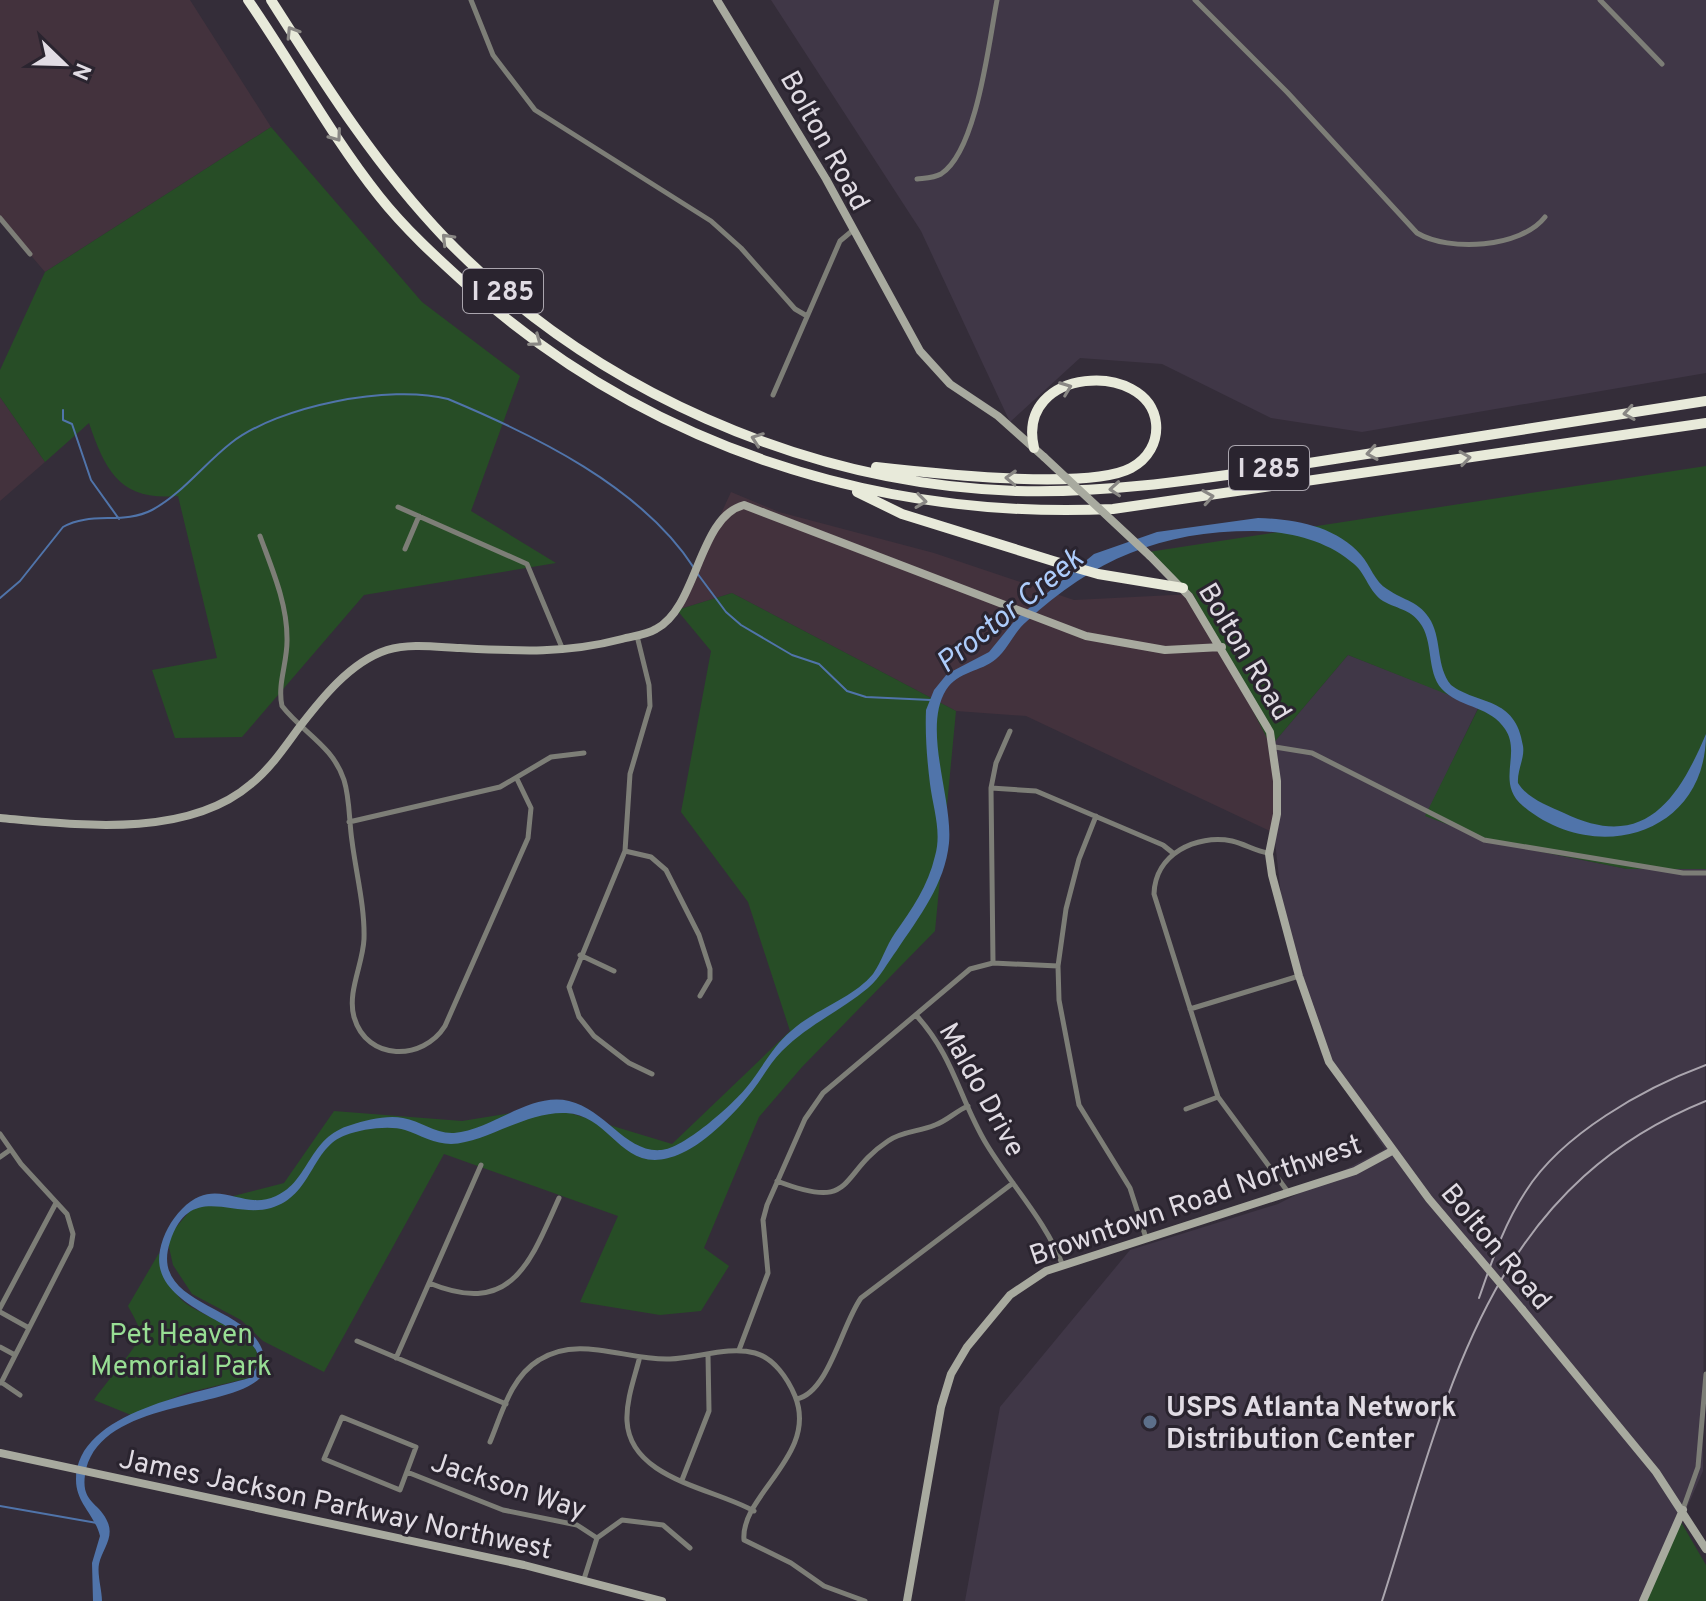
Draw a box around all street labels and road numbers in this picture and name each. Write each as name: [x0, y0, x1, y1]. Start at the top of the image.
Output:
street label: Bolton Road: [770, 65, 877, 218]
road number: I 285: [463, 269, 543, 313]
road number: I 285: [1229, 446, 1309, 490]
street label: Bolton Road: [1188, 577, 1299, 728]
street label: Maldo Drive: [929, 1017, 1032, 1164]
street label: Browntown Road Northwest: [1025, 1128, 1367, 1276]
street label: Bolton Road: [1431, 1177, 1558, 1319]
street label: James Jackson Parkway Northwest: [116, 1442, 555, 1569]
street label: Jackson Way: [426, 1446, 590, 1530]

